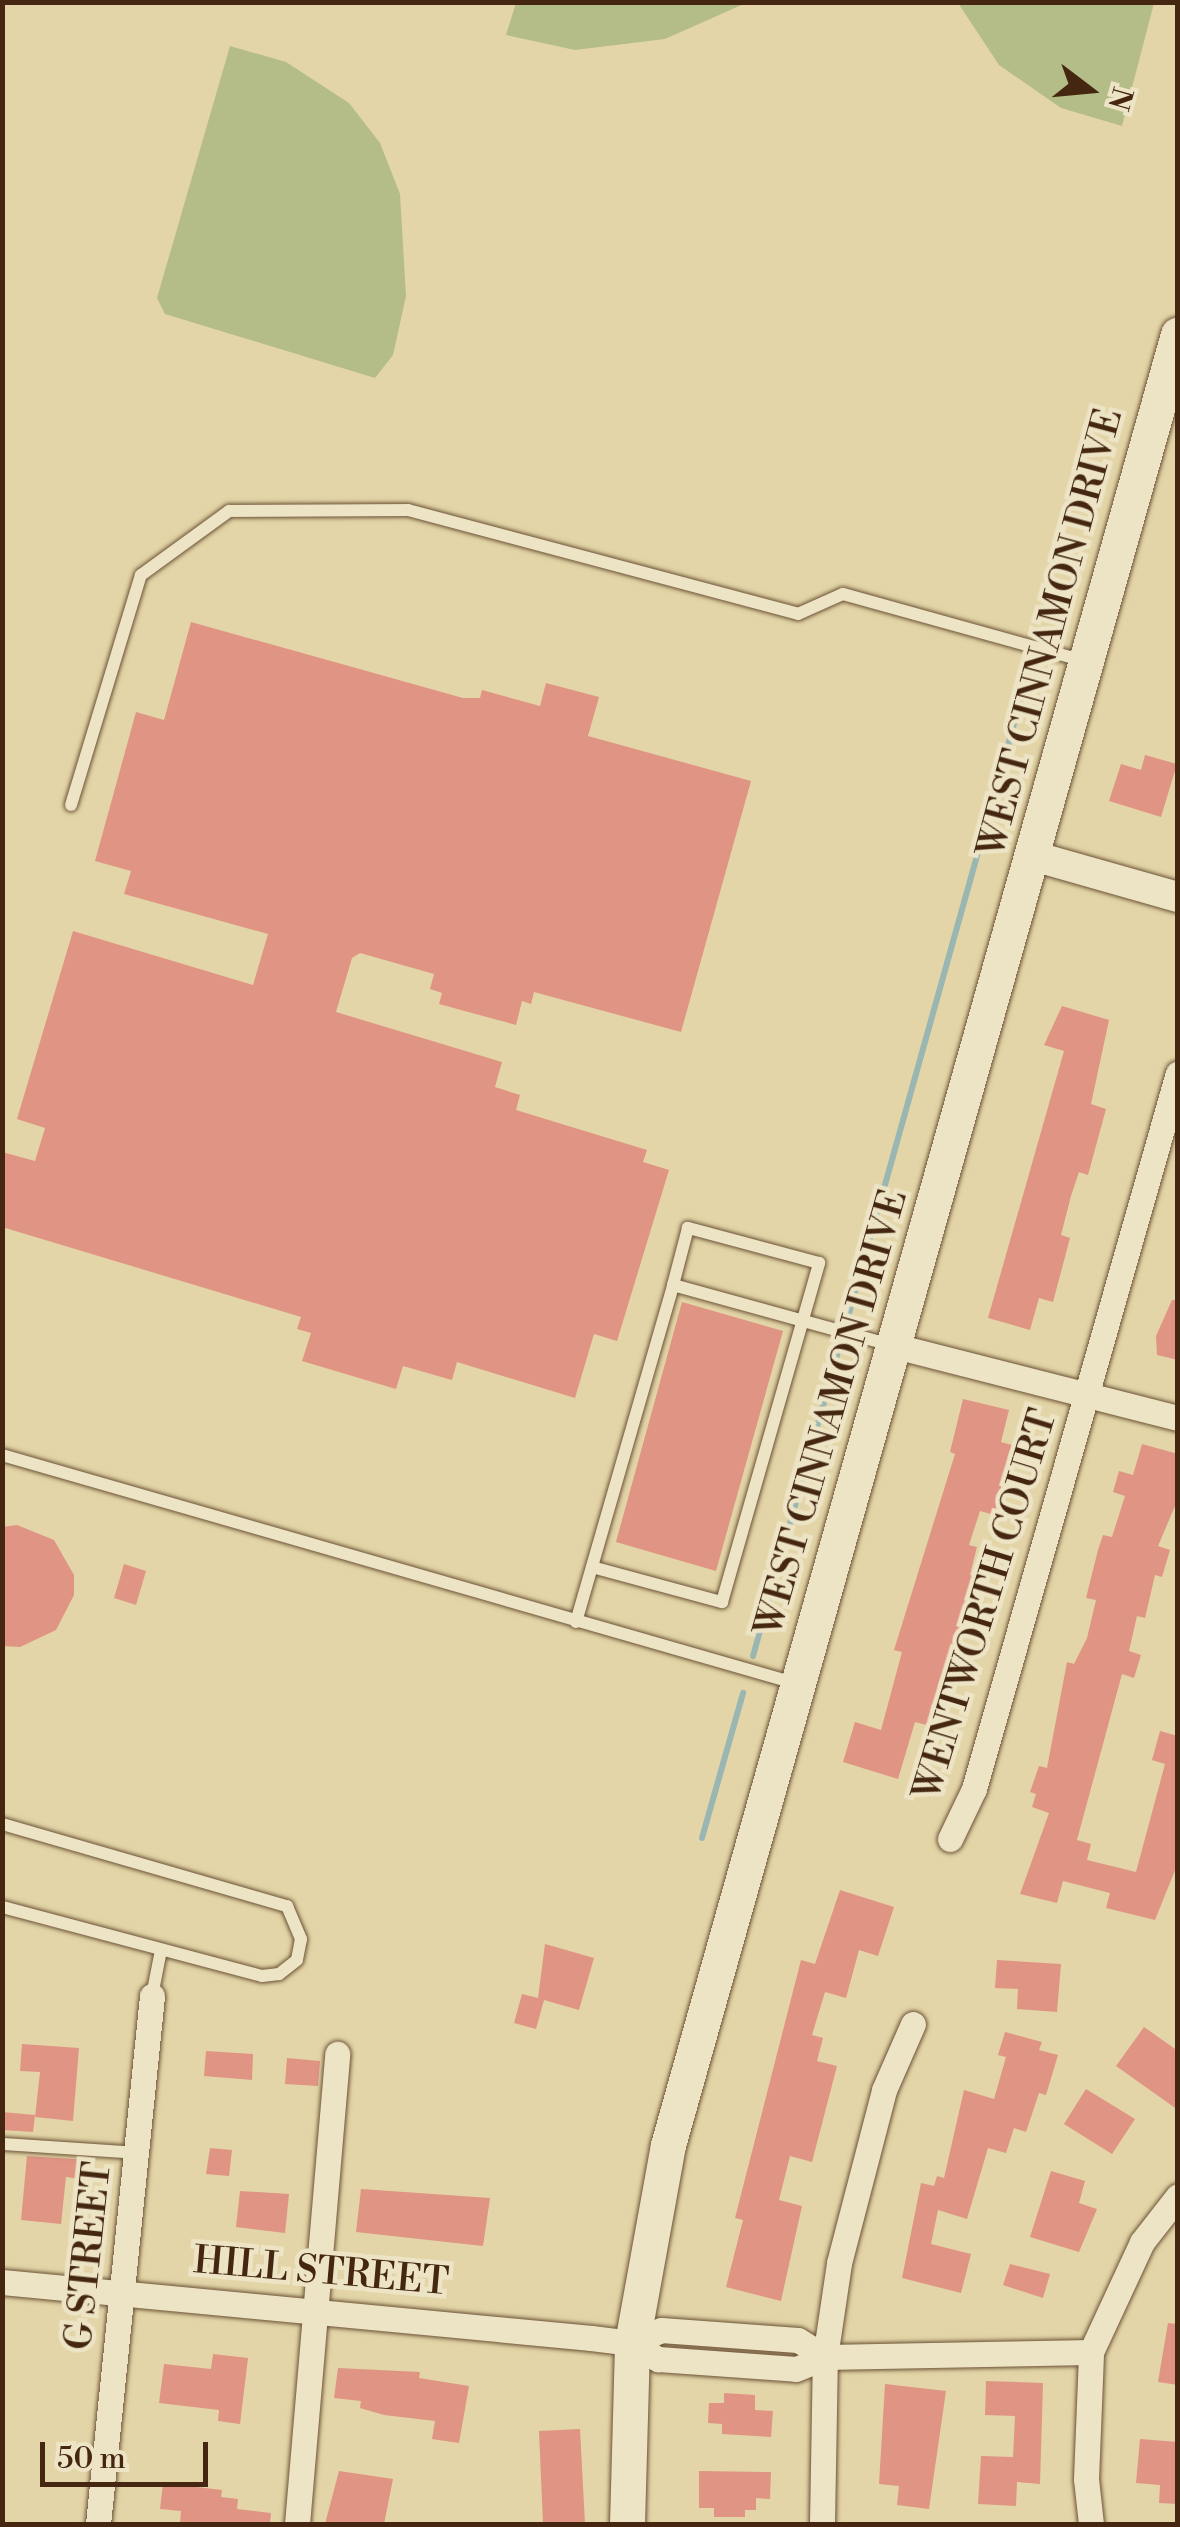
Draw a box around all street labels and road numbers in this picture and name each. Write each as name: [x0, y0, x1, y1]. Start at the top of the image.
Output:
street label: WEST CINNAMON DRIVE: [969, 404, 1133, 862]
street label: WEST CINNAMON DRIVE: [746, 1184, 918, 1642]
street label: WENTWORTH COURT: [905, 1404, 1067, 1806]
street label: G STREET: [56, 2160, 122, 2352]
street label: HILL STREET: [191, 2238, 451, 2306]

